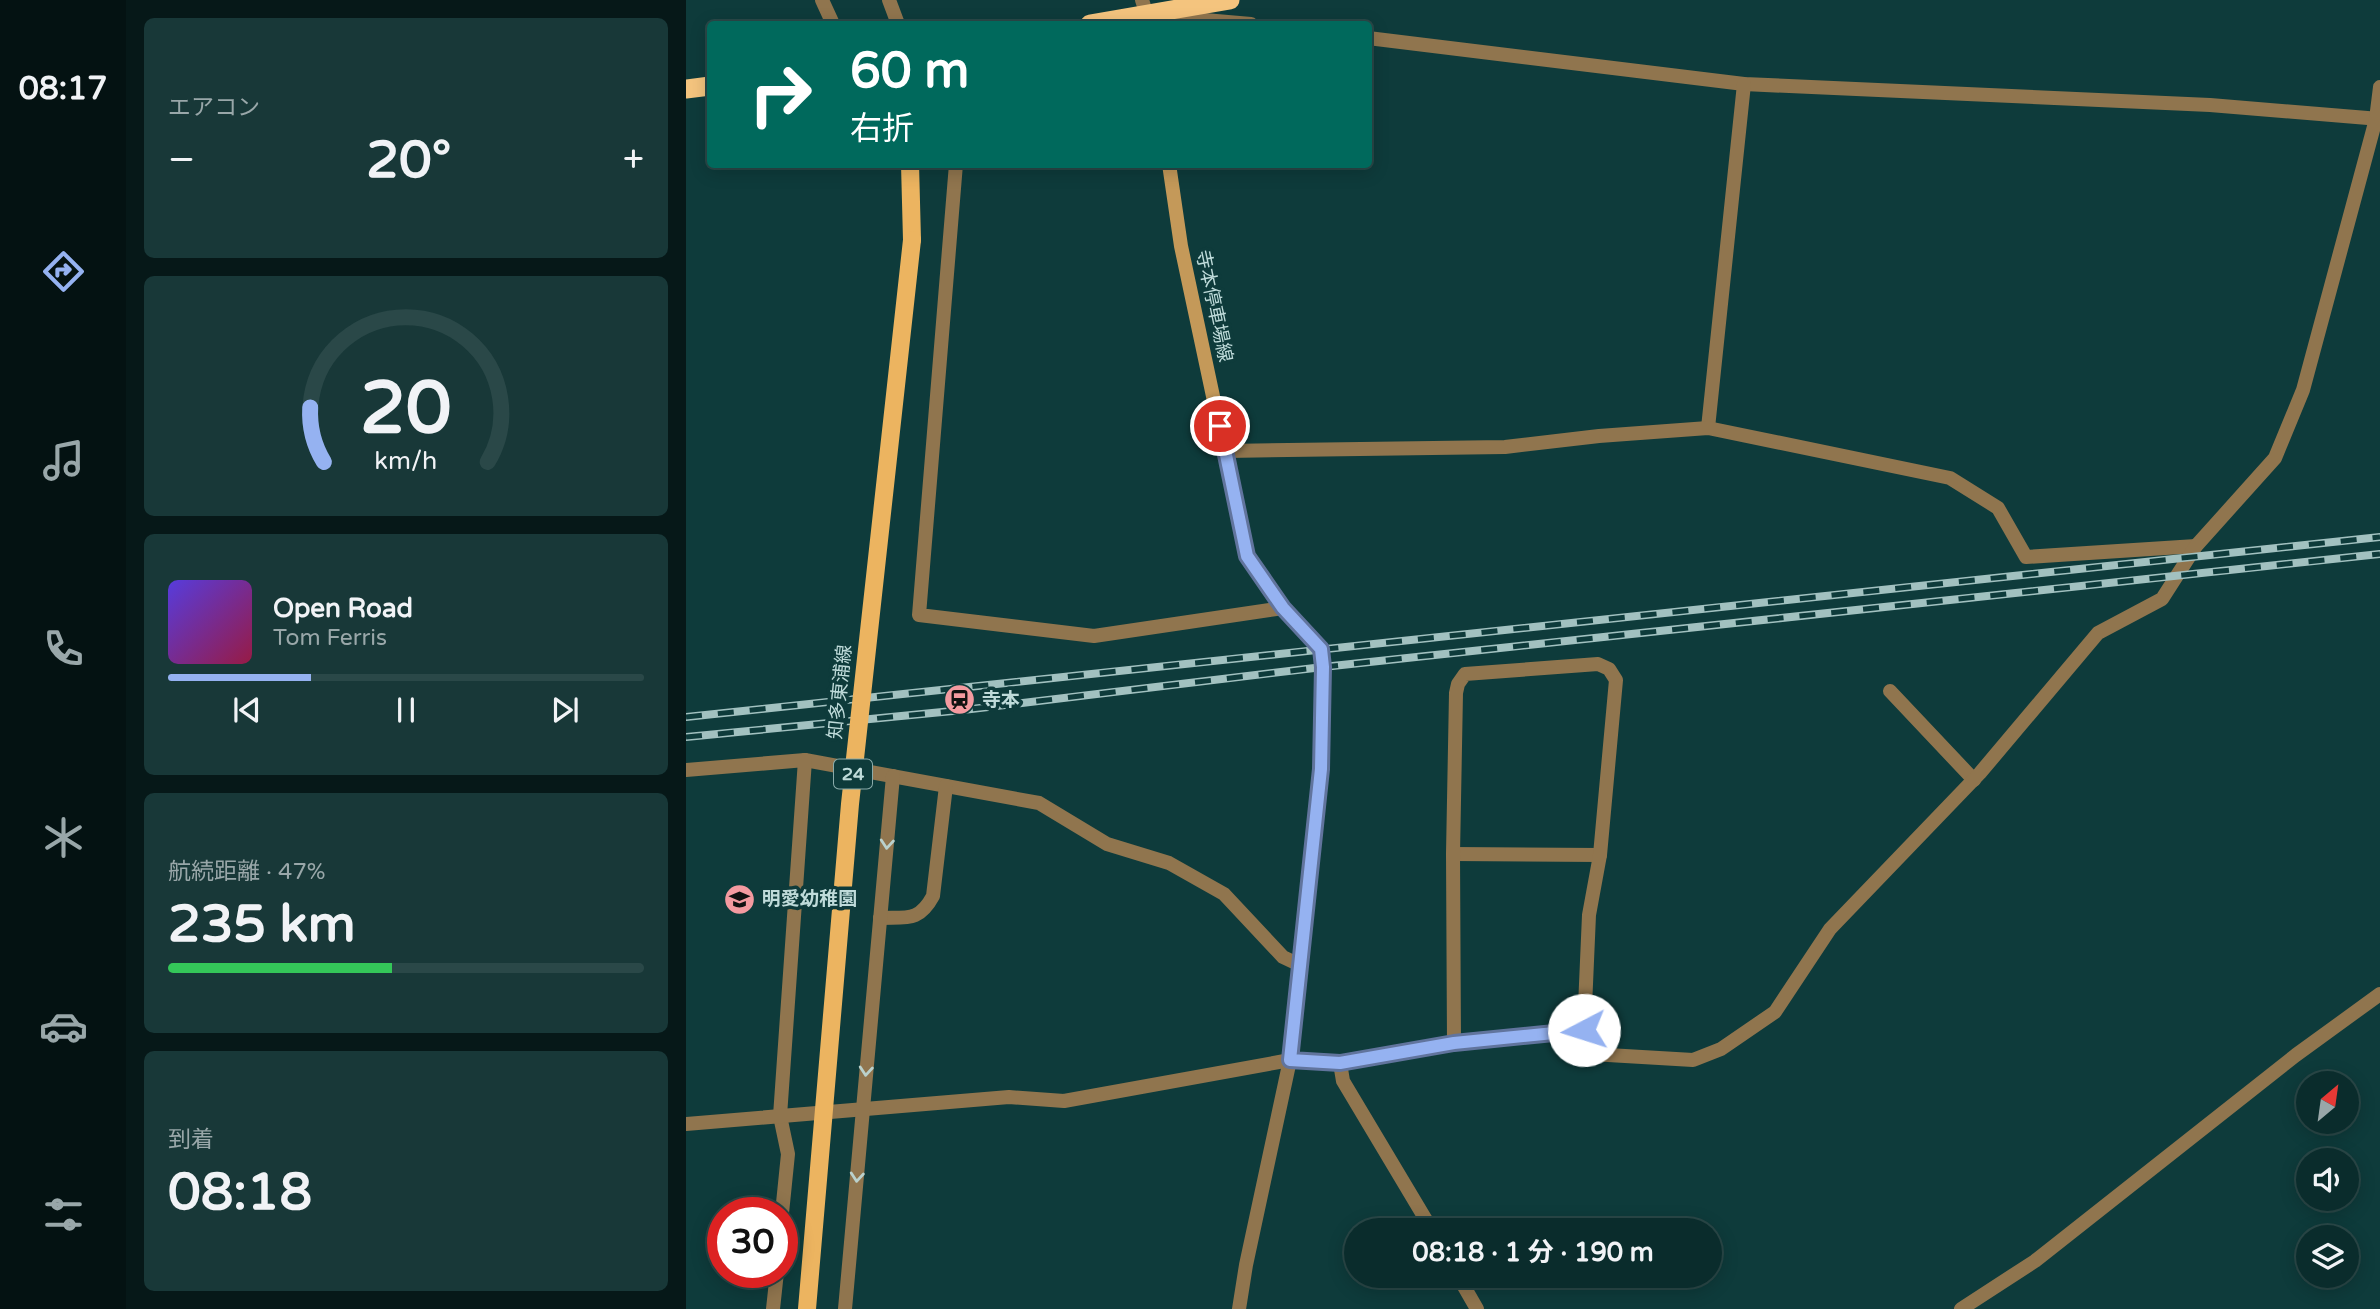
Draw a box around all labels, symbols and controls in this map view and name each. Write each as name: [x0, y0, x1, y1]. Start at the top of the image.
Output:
text: 60 m: [850, 42, 969, 101]
icon: right: [735, 49, 826, 140]
text: 08:17: [19, 70, 107, 108]
text: エアコン: [168, 94, 260, 122]
text: 右折: [850, 110, 914, 148]
text: 20°: [366, 129, 451, 192]
text: −: [168, 137, 195, 183]
text: +: [623, 137, 644, 183]
icon: directions: [39, 247, 88, 296]
street label: 寺本停車場線: [1191, 248, 1237, 364]
text: 20: [360, 366, 452, 454]
pin: [1190, 396, 1250, 456]
icon: arrive: [1201, 407, 1239, 445]
icon: music: [39, 436, 88, 485]
text: km/h: [375, 446, 437, 476]
text: Open Road: [273, 593, 413, 624]
icon: phone: [39, 624, 88, 673]
text: Tom Ferris: [273, 624, 387, 652]
street label: 知多東浦線: [824, 644, 856, 740]
station icon: 寺本: [942, 683, 976, 717]
place label: 寺本: [982, 689, 1020, 711]
icon: previous: [228, 691, 266, 729]
icon: pause: [387, 691, 425, 729]
icon: next: [546, 691, 584, 729]
road number: 24: [834, 760, 872, 788]
icon: climate: [39, 813, 88, 862]
one-way arrow: [879, 839, 894, 850]
text: 航続距離 · 47%: [168, 858, 326, 886]
school or university icon: 明愛幼稚園: [722, 882, 756, 916]
place label: 明愛幼稚園: [762, 888, 857, 910]
text: 235 km: [168, 893, 356, 956]
position arrow: [1547, 993, 1621, 1067]
icon: car: [39, 1002, 88, 1051]
one-way arrow: [859, 1065, 874, 1077]
north arrow: [2296, 1071, 2359, 1134]
map controls: [2296, 1071, 2359, 1288]
text: 到着: [168, 1126, 214, 1154]
button: sound: [2296, 1148, 2359, 1211]
text: 08:18: [168, 1161, 312, 1224]
one-way arrow: [850, 1172, 865, 1183]
icon: filters: [39, 1190, 88, 1239]
speed limit sign: 30: [707, 1197, 798, 1288]
button: layers: [2296, 1225, 2359, 1288]
text: 08:18 · 1 分 · 190 m: [1412, 1237, 1654, 1268]

